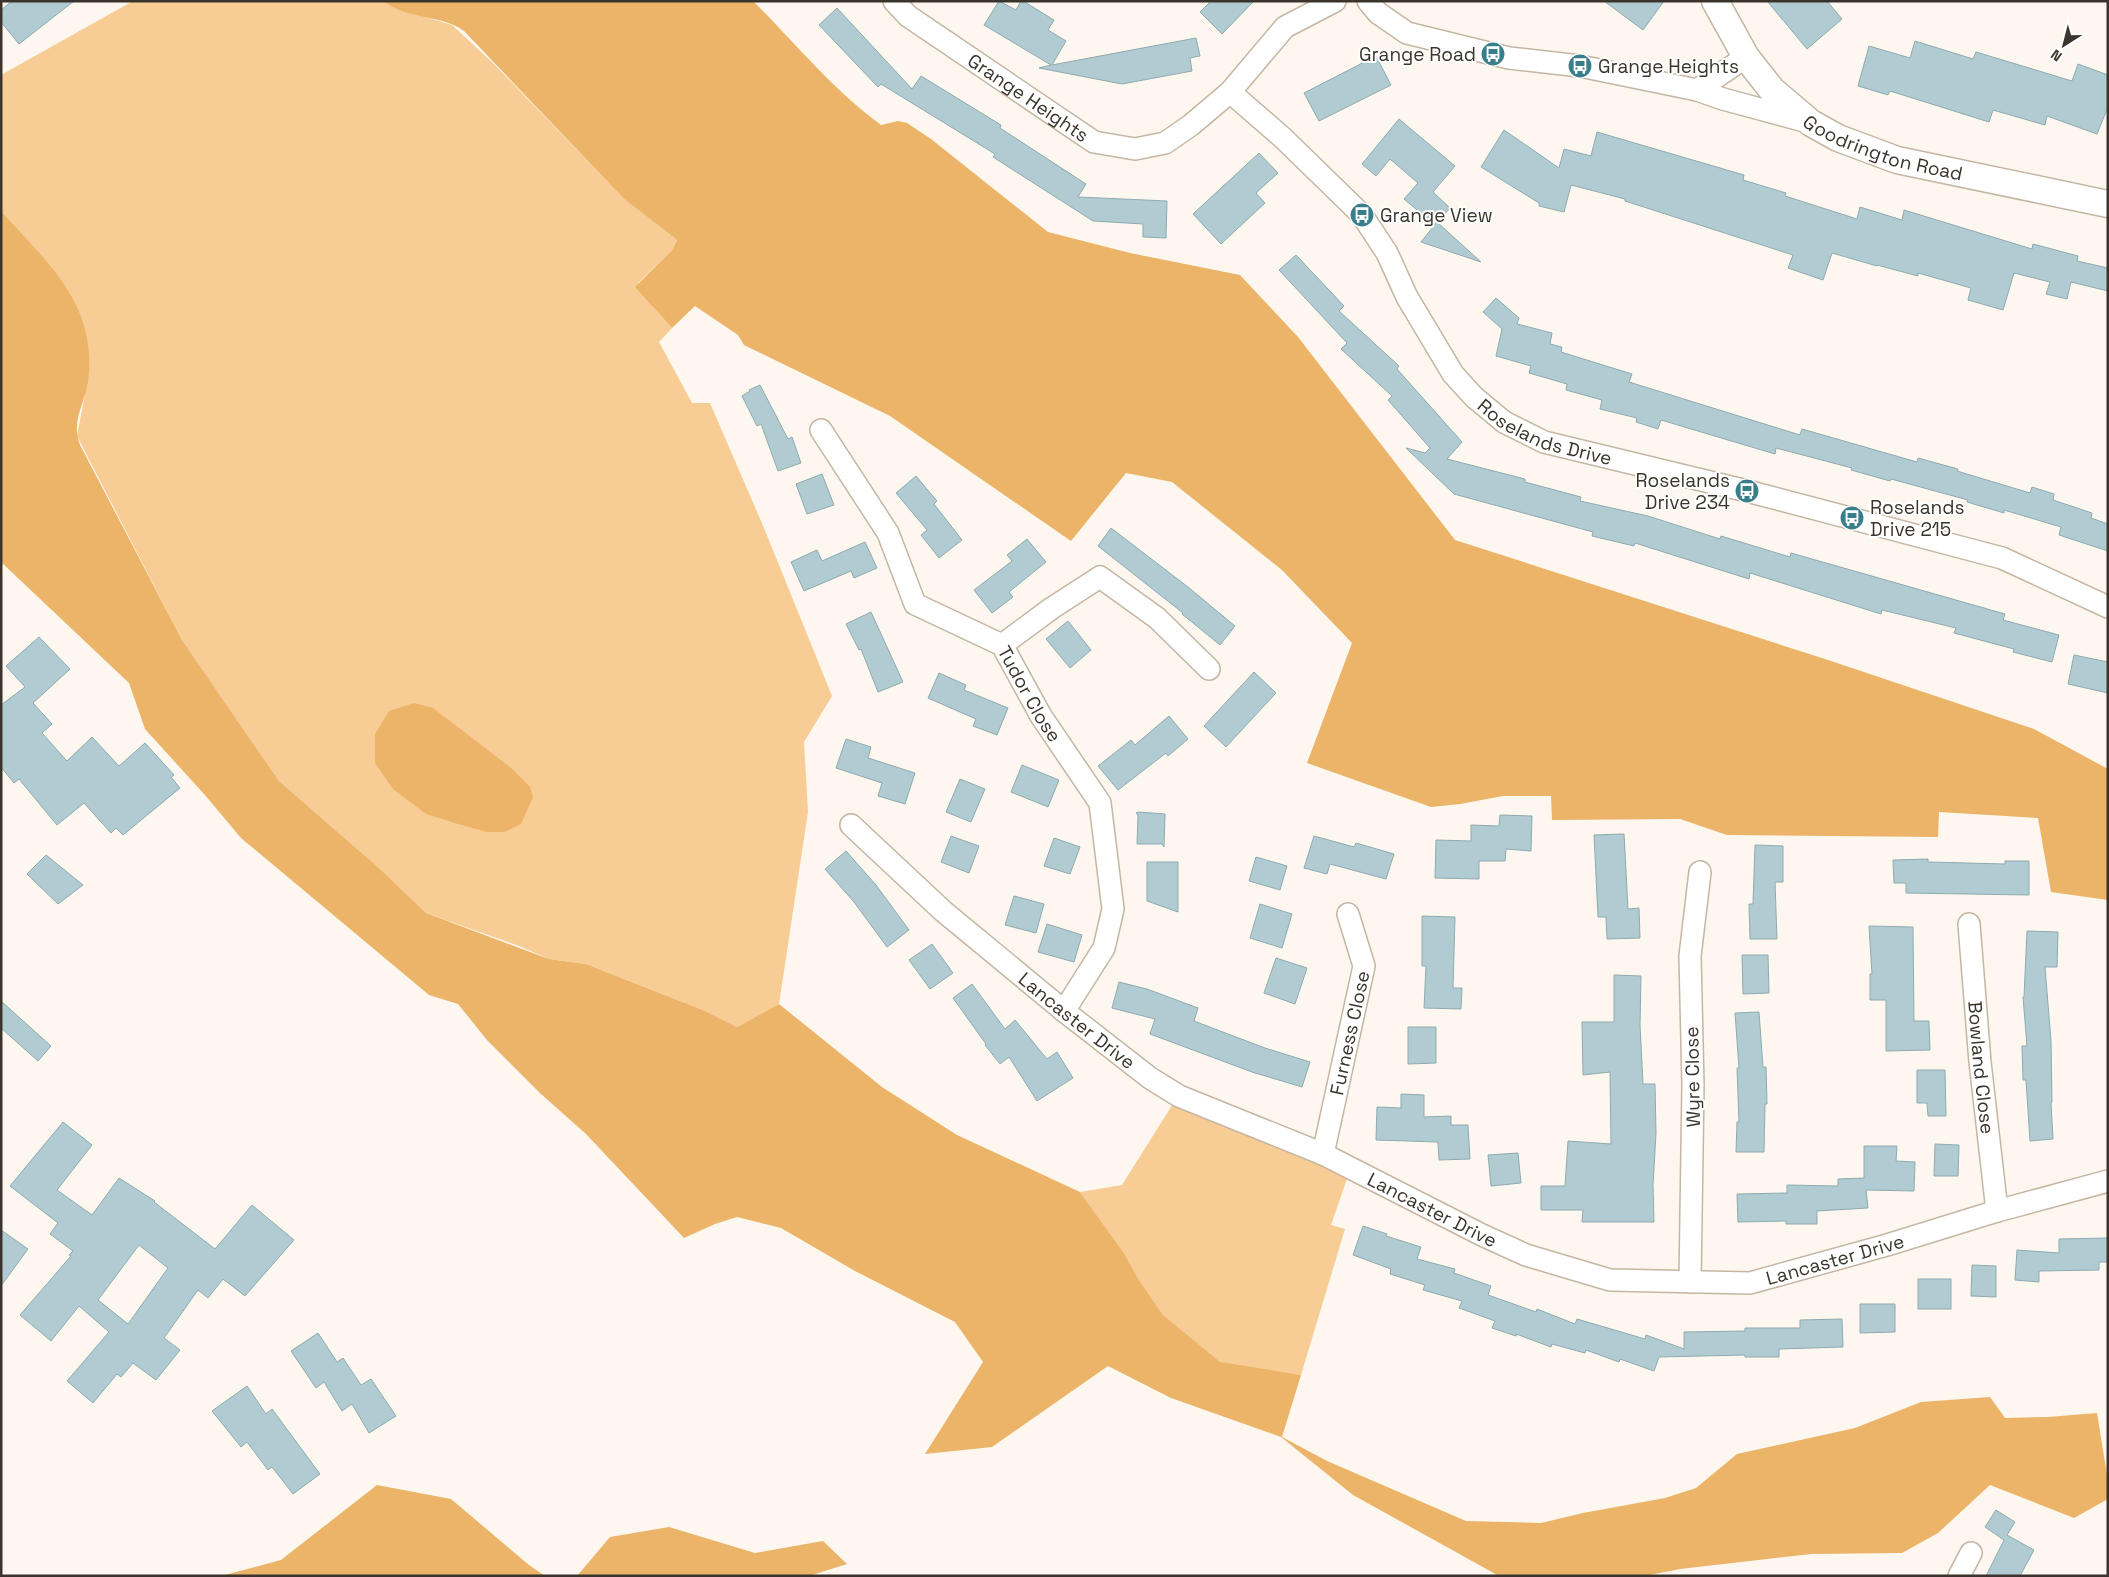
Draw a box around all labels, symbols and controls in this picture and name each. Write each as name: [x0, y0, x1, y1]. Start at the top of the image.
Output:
north arrow: [2039, 20, 2089, 70]
bus stop icon: Grange Road: [1480, 41, 1506, 67]
place label: Grange Road: [1359, 42, 1476, 67]
text: N: [2047, 45, 2065, 66]
street label: Grange Heights: [963, 48, 1094, 148]
bus stop icon: Grange Heights: [1567, 53, 1593, 79]
place label: Grange Heights: [1598, 54, 1739, 79]
street label: Goodrington Road: [1797, 109, 1965, 186]
bus stop icon: Grange View: [1349, 202, 1375, 228]
place label: Grange View: [1380, 203, 1493, 228]
street label: Roselands Drive: [1472, 393, 1614, 471]
place label: Roselands Drive 234: [1636, 468, 1730, 515]
bus stop icon: Roselands Drive 234: [1734, 478, 1760, 504]
place label: Roselands Drive 215: [1870, 495, 1964, 542]
bus stop icon: Roselands Drive 215: [1839, 505, 1865, 531]
street label: Tudor Close: [992, 641, 1067, 747]
street label: Lancaster Drive: [1013, 967, 1140, 1075]
street label: Furness Close: [1324, 968, 1376, 1098]
street label: Bowland Close: [1962, 1000, 2000, 1135]
street label: Wyre Close: [1679, 1026, 1706, 1128]
street label: Lancaster Drive: [1363, 1167, 1501, 1253]
street label: Lancaster Drive: [1763, 1228, 1907, 1291]

